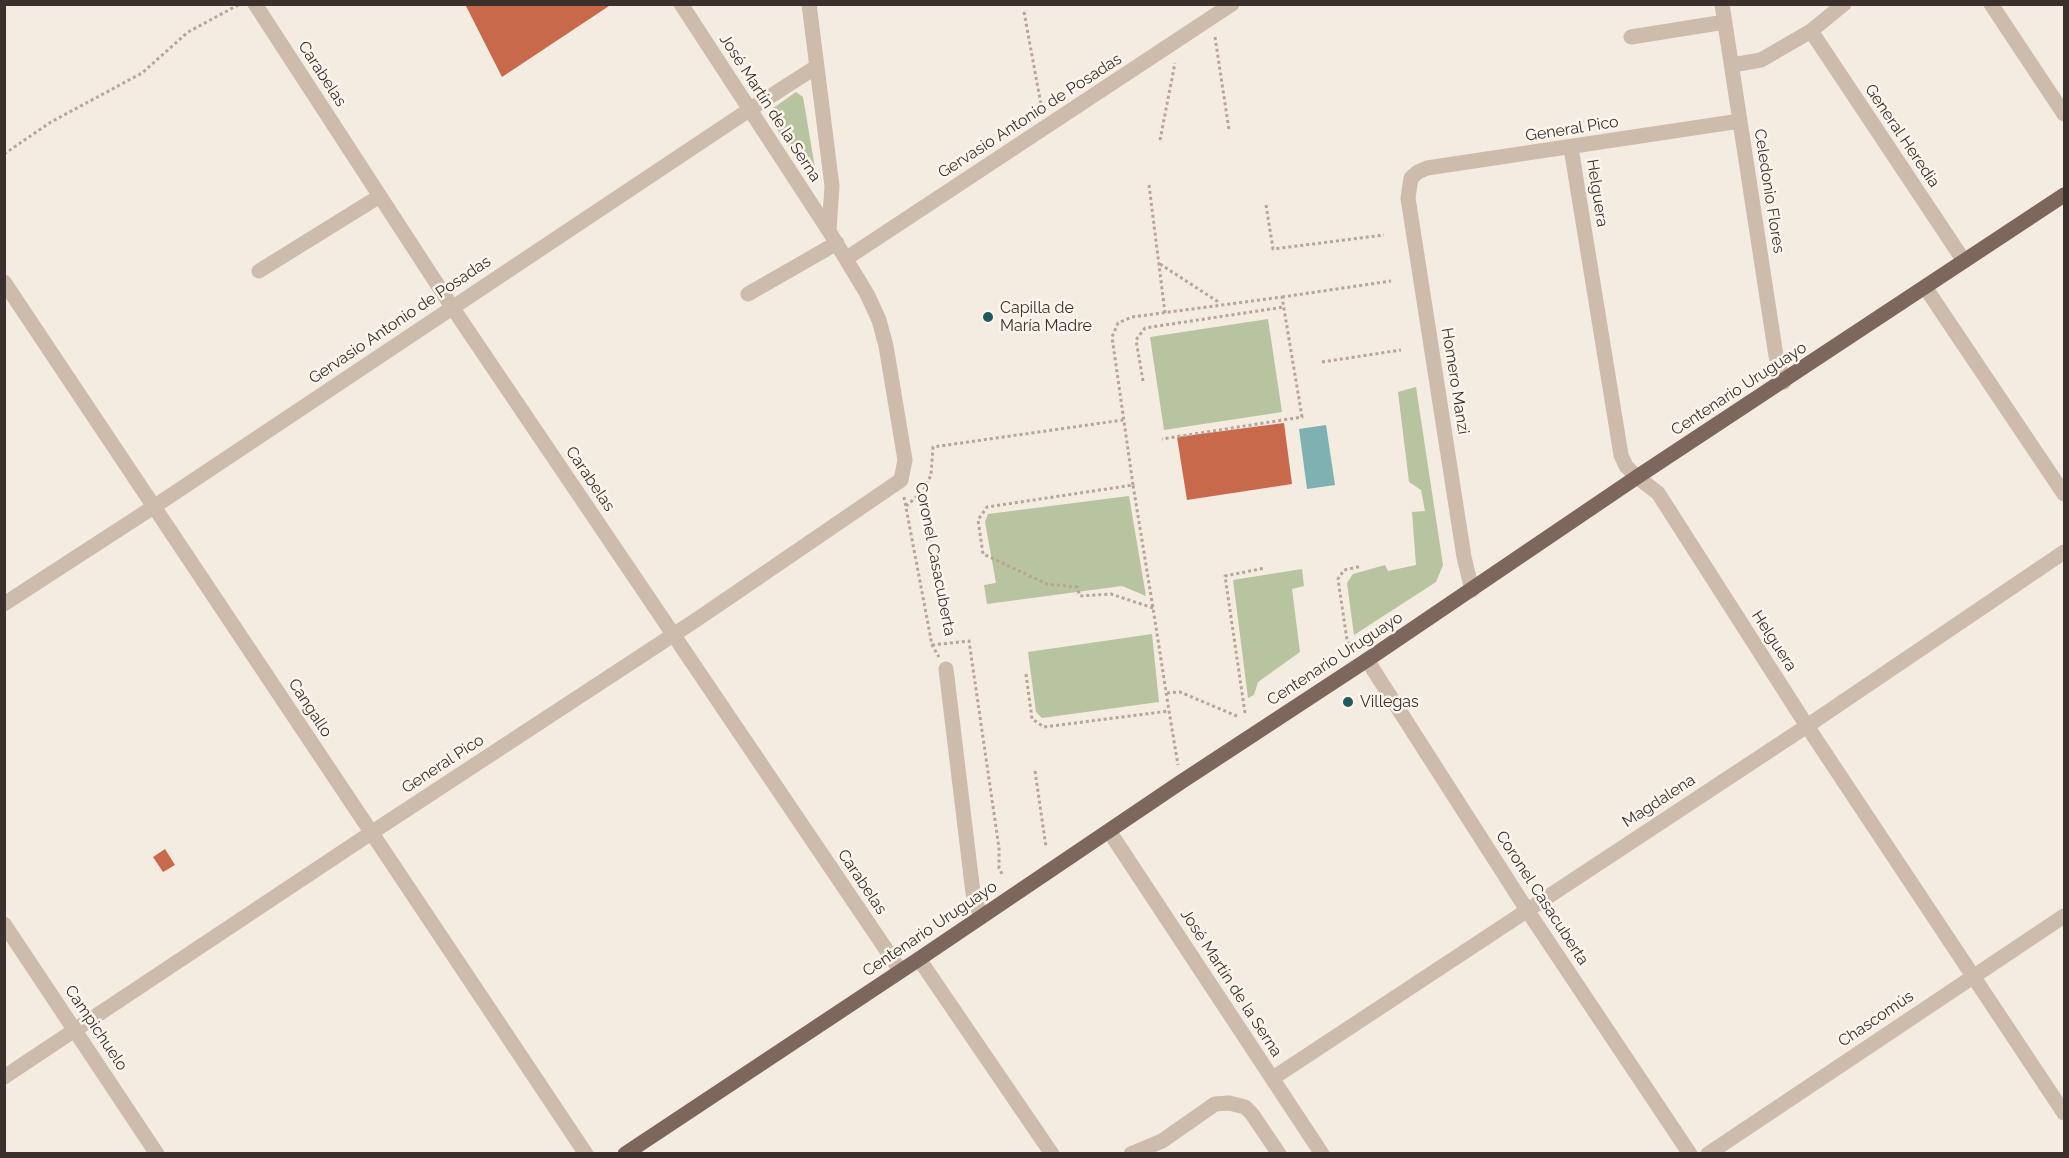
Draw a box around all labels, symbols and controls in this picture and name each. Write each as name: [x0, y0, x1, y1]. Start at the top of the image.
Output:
street label: José Martín de la Serna: [715, 31, 825, 185]
street label: Carabelas: [294, 38, 350, 110]
street label: Gervasio Antonio de Posadas: [935, 49, 1125, 183]
street label: General Heredia: [1860, 81, 1944, 191]
street label: General Pico: [1524, 112, 1620, 146]
street label: Celedonio Flores: [1750, 127, 1788, 255]
street label: Helguera: [1582, 158, 1612, 228]
street label: Gervasio Antonio de Posadas: [305, 252, 495, 388]
place label: Capilla de María Madre: [1000, 298, 1092, 336]
marker: Capilla de María Madre: [981, 310, 995, 324]
street label: Homero Manzi: [1437, 326, 1473, 436]
street label: Centenario Uruguayo: [1668, 338, 1810, 440]
street label: Carabelas: [561, 443, 619, 515]
street label: Coronel Casacuberta: [911, 481, 959, 637]
street label: Helguera: [1747, 607, 1801, 675]
street label: Centenario Uruguayo: [1264, 608, 1406, 710]
street label: Cangallo: [284, 675, 336, 741]
place label: Villegas: [1360, 692, 1419, 712]
marker: Villegas: [1341, 695, 1355, 709]
street label: General Pico: [398, 730, 488, 798]
street label: Magdalena: [1619, 770, 1699, 832]
street label: Coronel Casacuberta: [1491, 827, 1593, 969]
street label: Carabelas: [833, 846, 891, 918]
street label: Centenario Uruguayo: [859, 877, 1001, 981]
street label: José Martín de la Serna: [1176, 906, 1286, 1060]
street label: Campichuelo: [60, 982, 132, 1074]
street label: Chascomús: [1835, 987, 1917, 1051]

